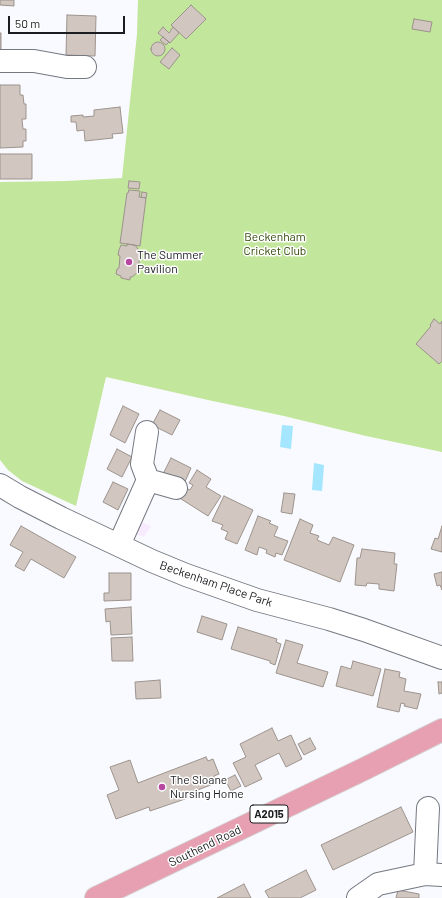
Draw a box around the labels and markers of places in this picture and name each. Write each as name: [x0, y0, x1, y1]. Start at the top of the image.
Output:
place label: The Summer Pavilion: [137, 248, 203, 276]
marker: The Summer Pavilion: [124, 257, 134, 267]
place label: The Sloane Nursing Home: [170, 773, 244, 801]
marker: The Sloane Nursing Home: [157, 782, 167, 792]

